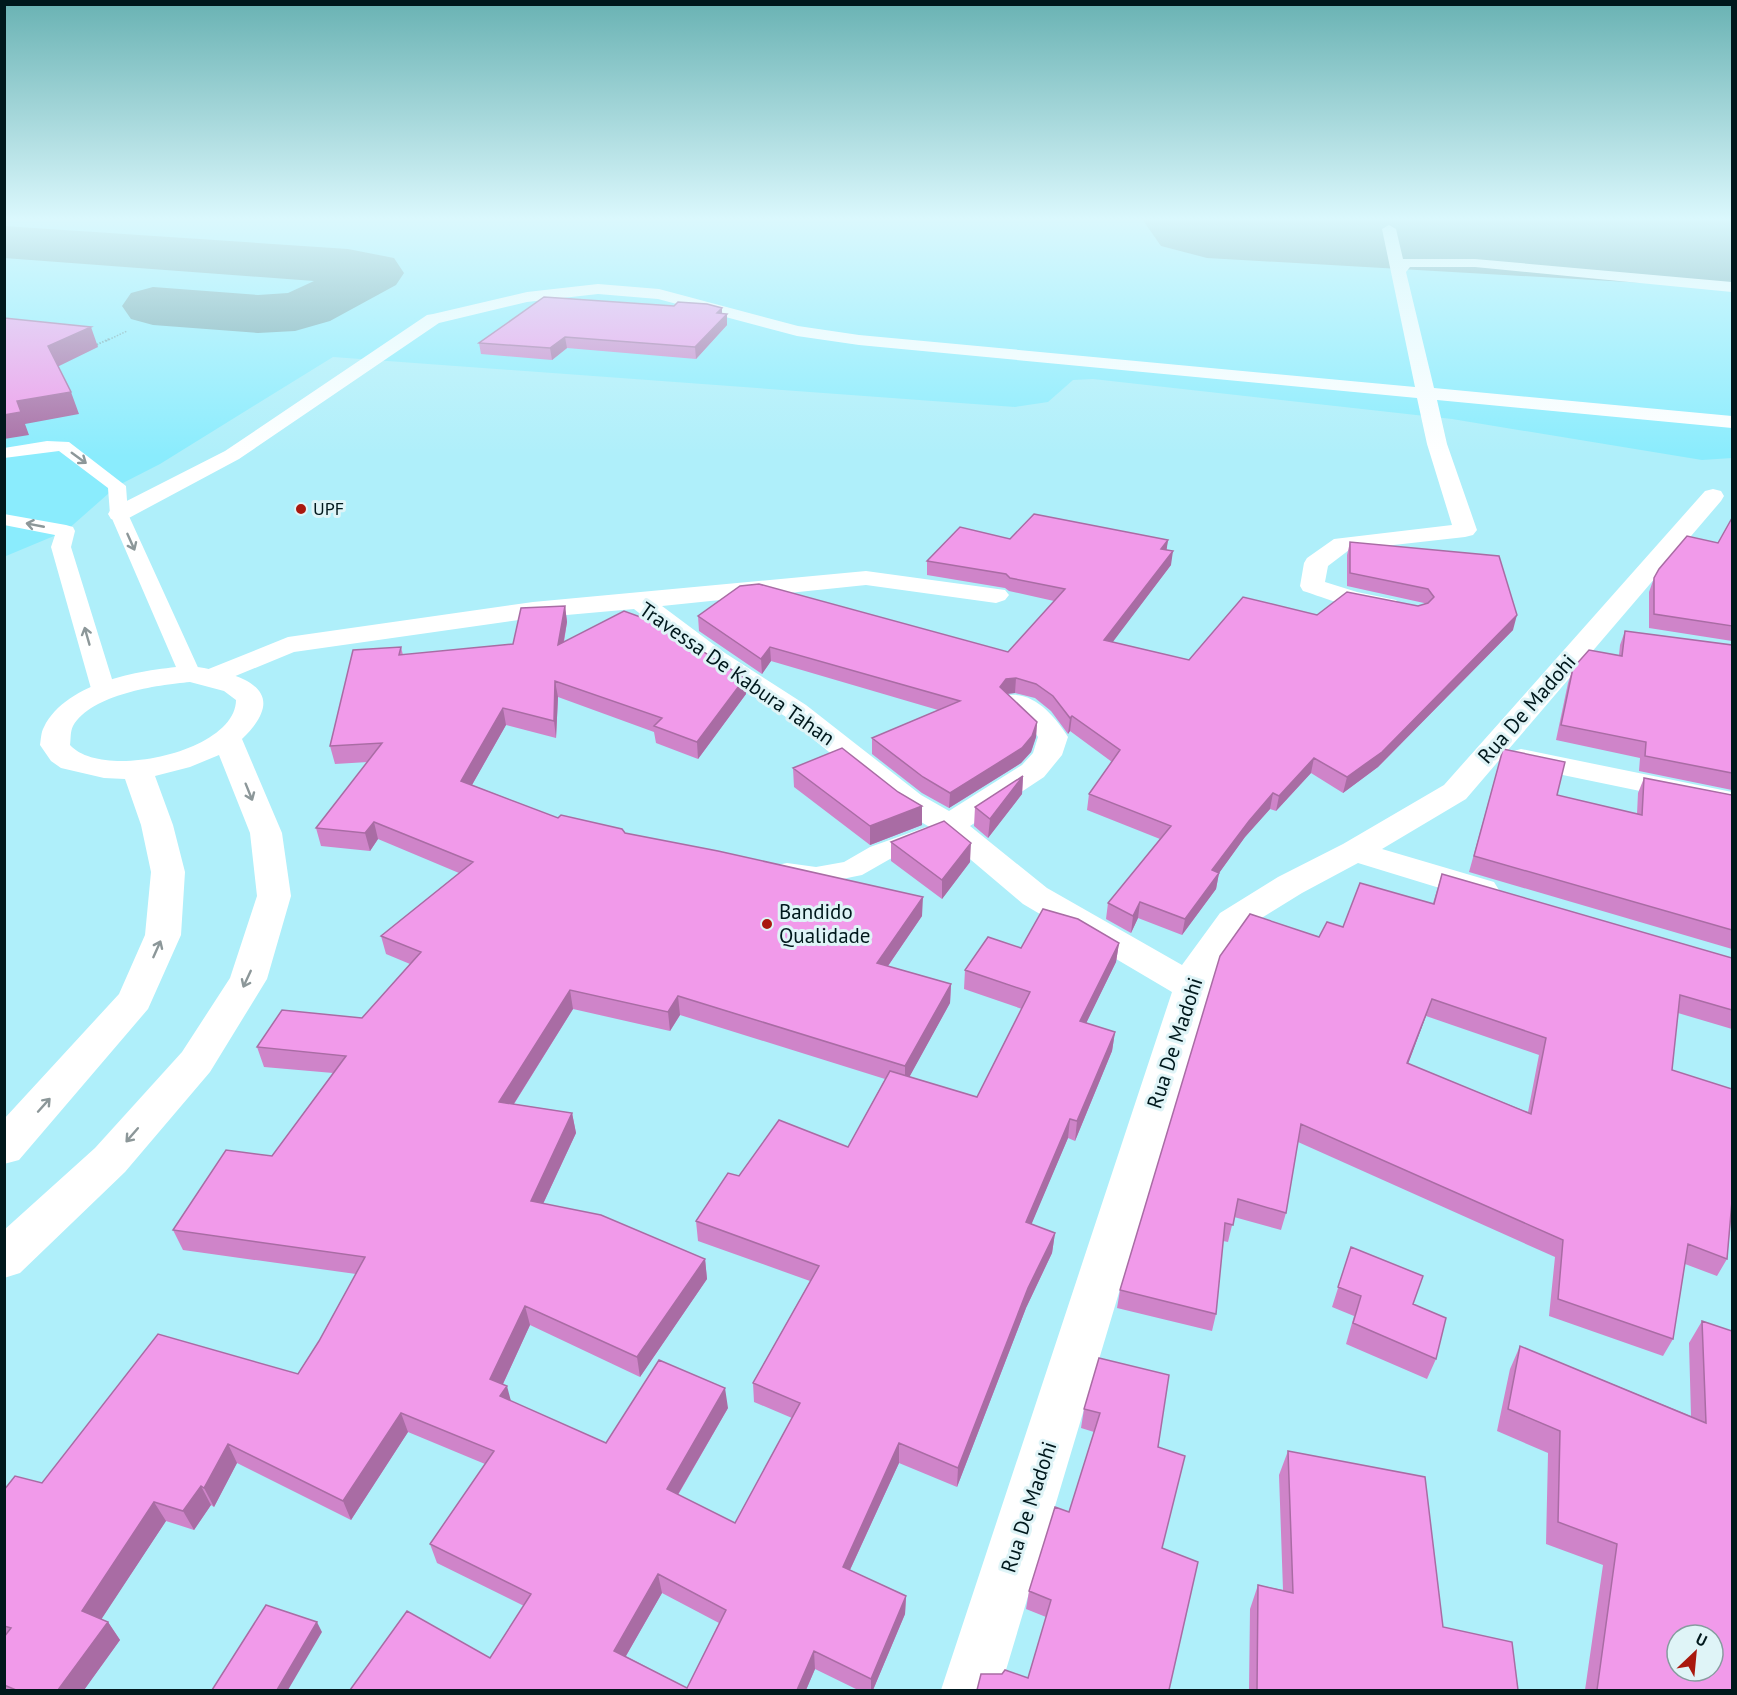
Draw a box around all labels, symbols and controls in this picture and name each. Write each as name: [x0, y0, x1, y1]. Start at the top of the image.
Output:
one-way arrow: [71, 452, 87, 464]
place label: UPF: [313, 497, 344, 520]
marker: UPF: [294, 502, 308, 516]
one-way arrow: [26, 519, 46, 530]
one-way arrow: [126, 532, 137, 551]
street label: Travessa De Kabura Tahan: [634, 596, 840, 751]
one-way arrow: [81, 627, 92, 646]
street label: Rua De Madohi: [1472, 648, 1582, 769]
one-way arrow: [244, 782, 255, 801]
place label: Bandido Qualidade: [779, 898, 871, 949]
marker: Bandido Qualidade: [760, 917, 774, 931]
one-way arrow: [152, 940, 164, 958]
one-way arrow: [241, 969, 252, 987]
street label: Rua De Madohi: [1141, 974, 1208, 1112]
one-way arrow: [37, 1098, 51, 1113]
one-way arrow: [125, 1127, 139, 1142]
street label: Rua De Madohi: [995, 1438, 1062, 1576]
north arrow: [1665, 1623, 1725, 1683]
text: U: [1693, 1628, 1710, 1651]

